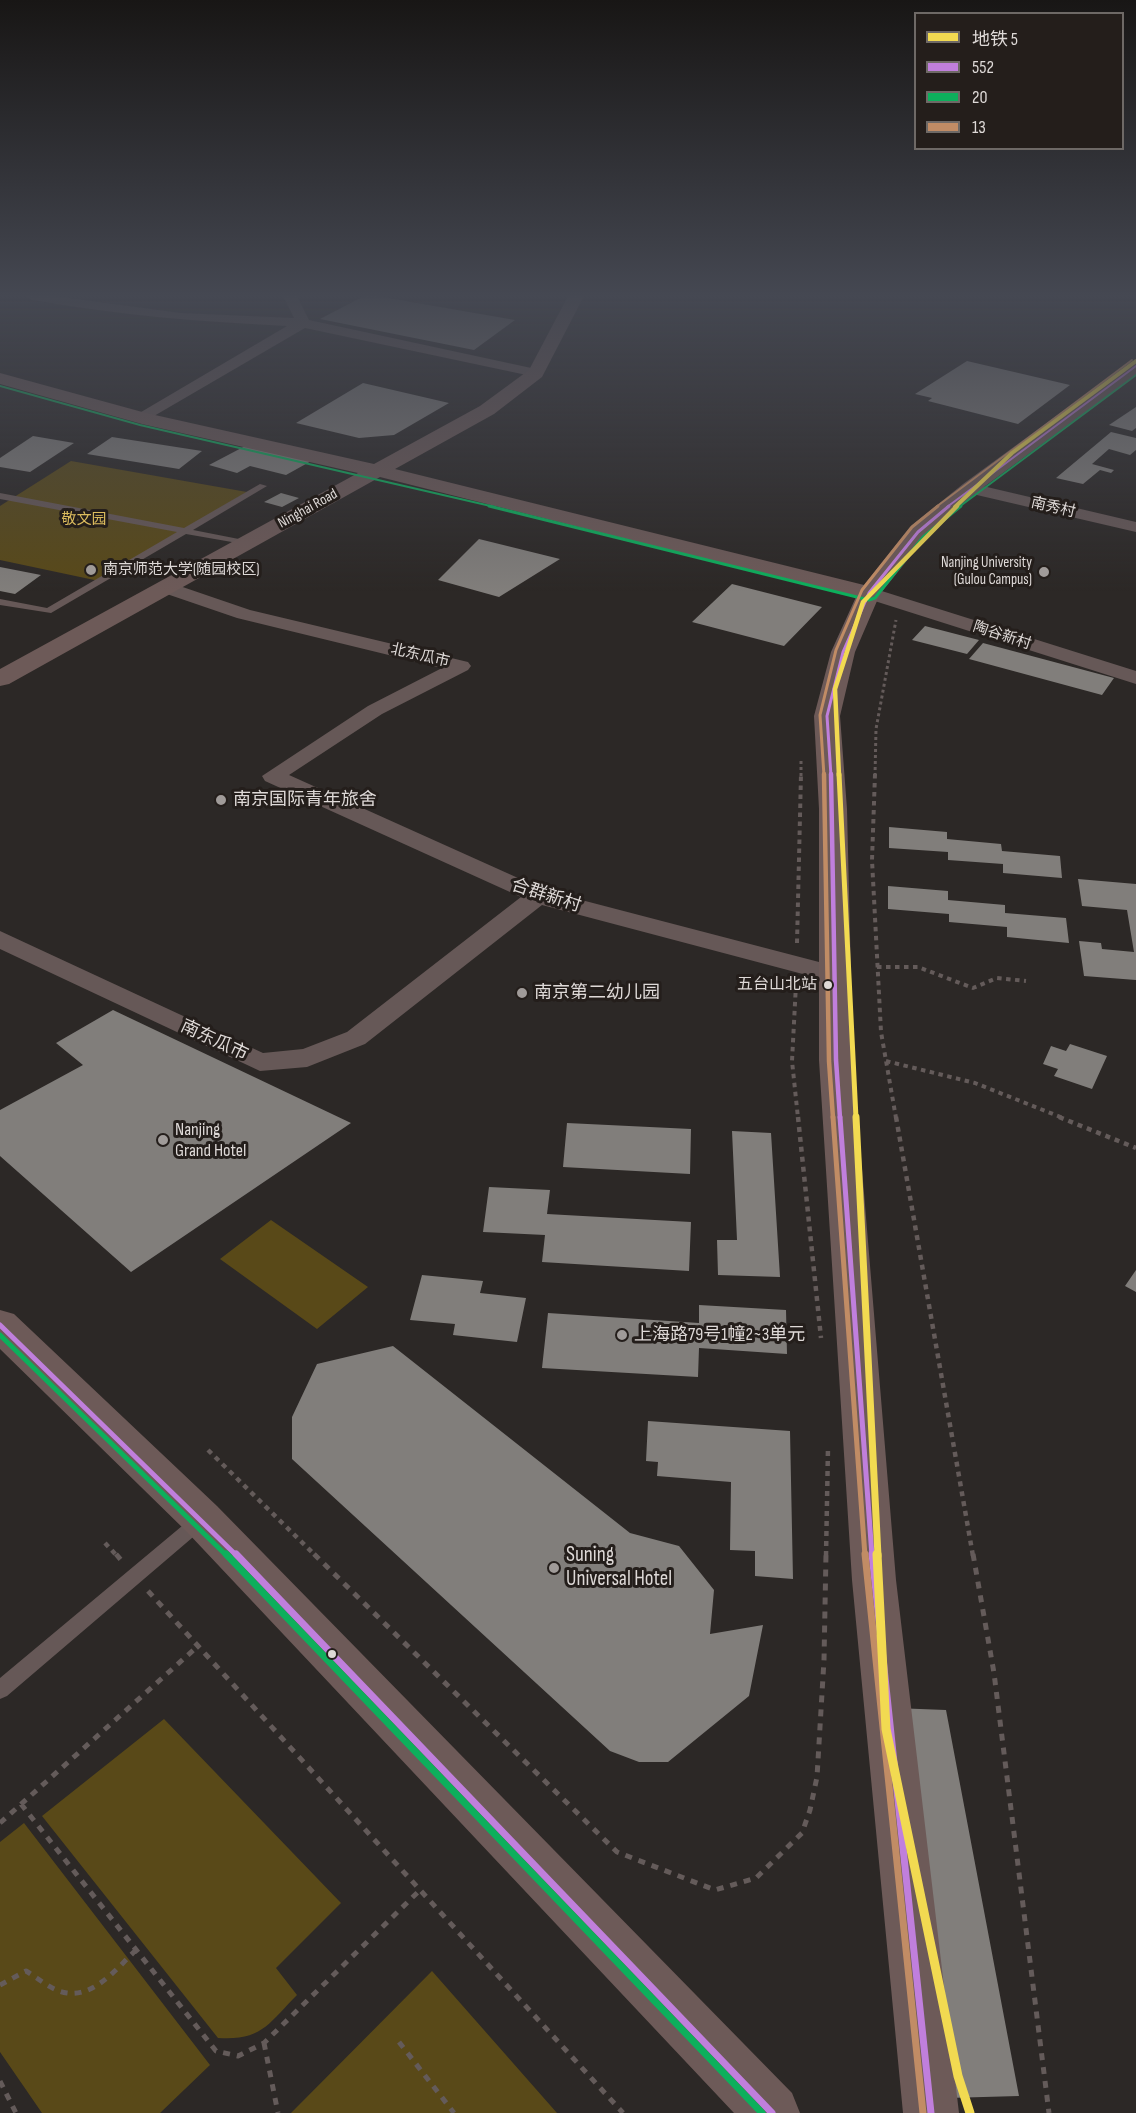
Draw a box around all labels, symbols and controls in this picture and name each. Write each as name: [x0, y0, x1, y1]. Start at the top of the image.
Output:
legend: [914, 12, 1124, 150]
text: 地铁 5: [972, 29, 1018, 50]
text: 552: [972, 57, 994, 78]
text: 20: [972, 87, 987, 108]
text: 13: [972, 117, 986, 138]
street label: Ninghai Road: [275, 485, 341, 533]
street label: 南秀村: [1029, 494, 1077, 522]
park label: 敬文园: [62, 511, 106, 529]
place label: Nanjing University (Gulou Campus): [941, 554, 1032, 589]
place label: 南京师范大学(随园校区): [103, 561, 259, 579]
marker: 南京师范大学(随园校区): [84, 563, 98, 577]
marker: Nanjing University (Gulou Campus): [1037, 565, 1051, 579]
street label: 陶谷新村: [971, 618, 1033, 654]
street label: 北东瓜市: [389, 640, 451, 672]
place label: 南京国际青年旅舍: [233, 789, 377, 811]
marker: 南京国际青年旅舍: [214, 793, 228, 807]
street label: 合群新村: [508, 875, 584, 917]
place label: 五台山北站: [737, 975, 817, 995]
marker: 五台山北站: [822, 979, 834, 991]
place label: 南京第二幼儿园: [534, 982, 660, 1004]
marker: 南京第二幼儿园: [515, 986, 529, 1000]
street label: 南东瓜市: [177, 1016, 251, 1066]
place label: Nanjing Grand Hotel: [175, 1119, 246, 1162]
marker: Nanjing Grand Hotel: [156, 1133, 170, 1147]
place label: 上海路79号1幢2~3单元: [634, 1324, 805, 1346]
marker: 上海路79号1幢2~3单元: [615, 1328, 629, 1342]
place label: Suning Universal Hotel: [566, 1543, 672, 1593]
marker: Suning Universal Hotel: [547, 1561, 561, 1575]
unlabelled marker: [326, 1648, 338, 1660]

